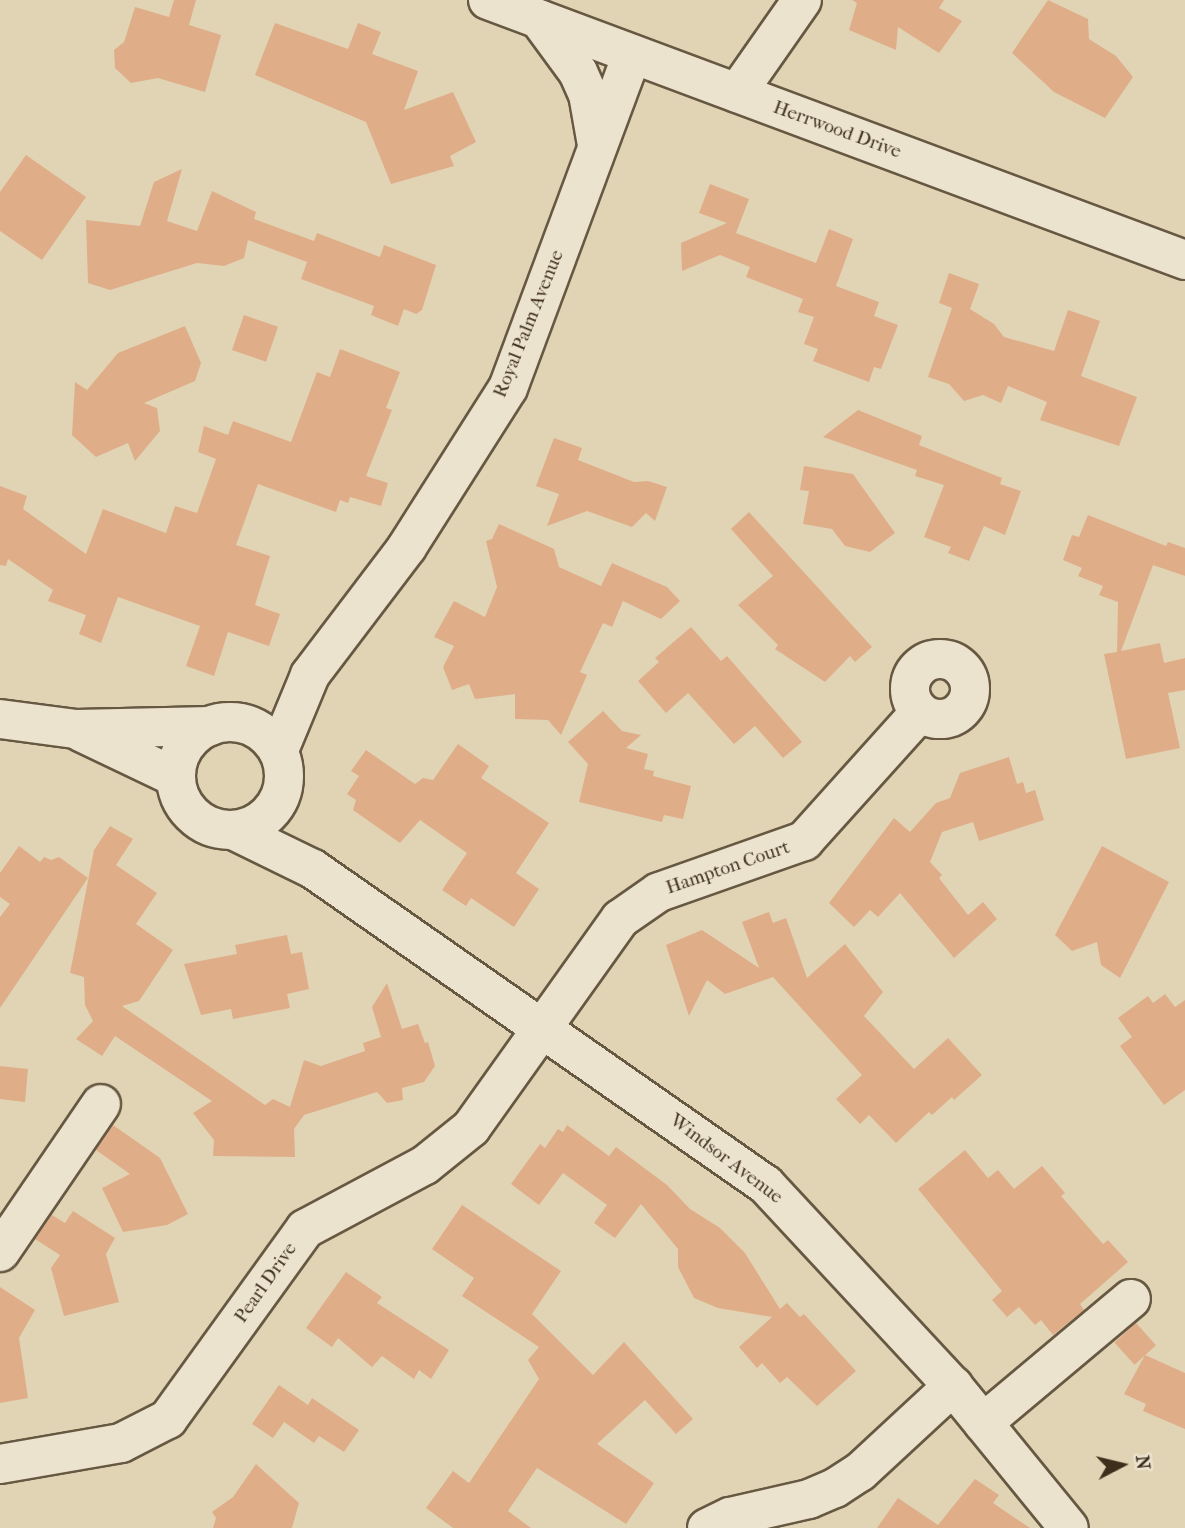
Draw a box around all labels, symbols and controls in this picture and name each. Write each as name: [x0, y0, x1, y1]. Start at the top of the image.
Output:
street label: Herrwood Drive: [770, 96, 904, 164]
street label: Royal Palm Avenue: [489, 247, 569, 401]
street label: Hampton Court: [663, 836, 793, 900]
street label: Windsor Avenue: [665, 1109, 787, 1209]
street label: Pearl Drive: [230, 1238, 302, 1328]
north arrow: [1087, 1430, 1157, 1500]
text: N: [1131, 1454, 1155, 1471]

